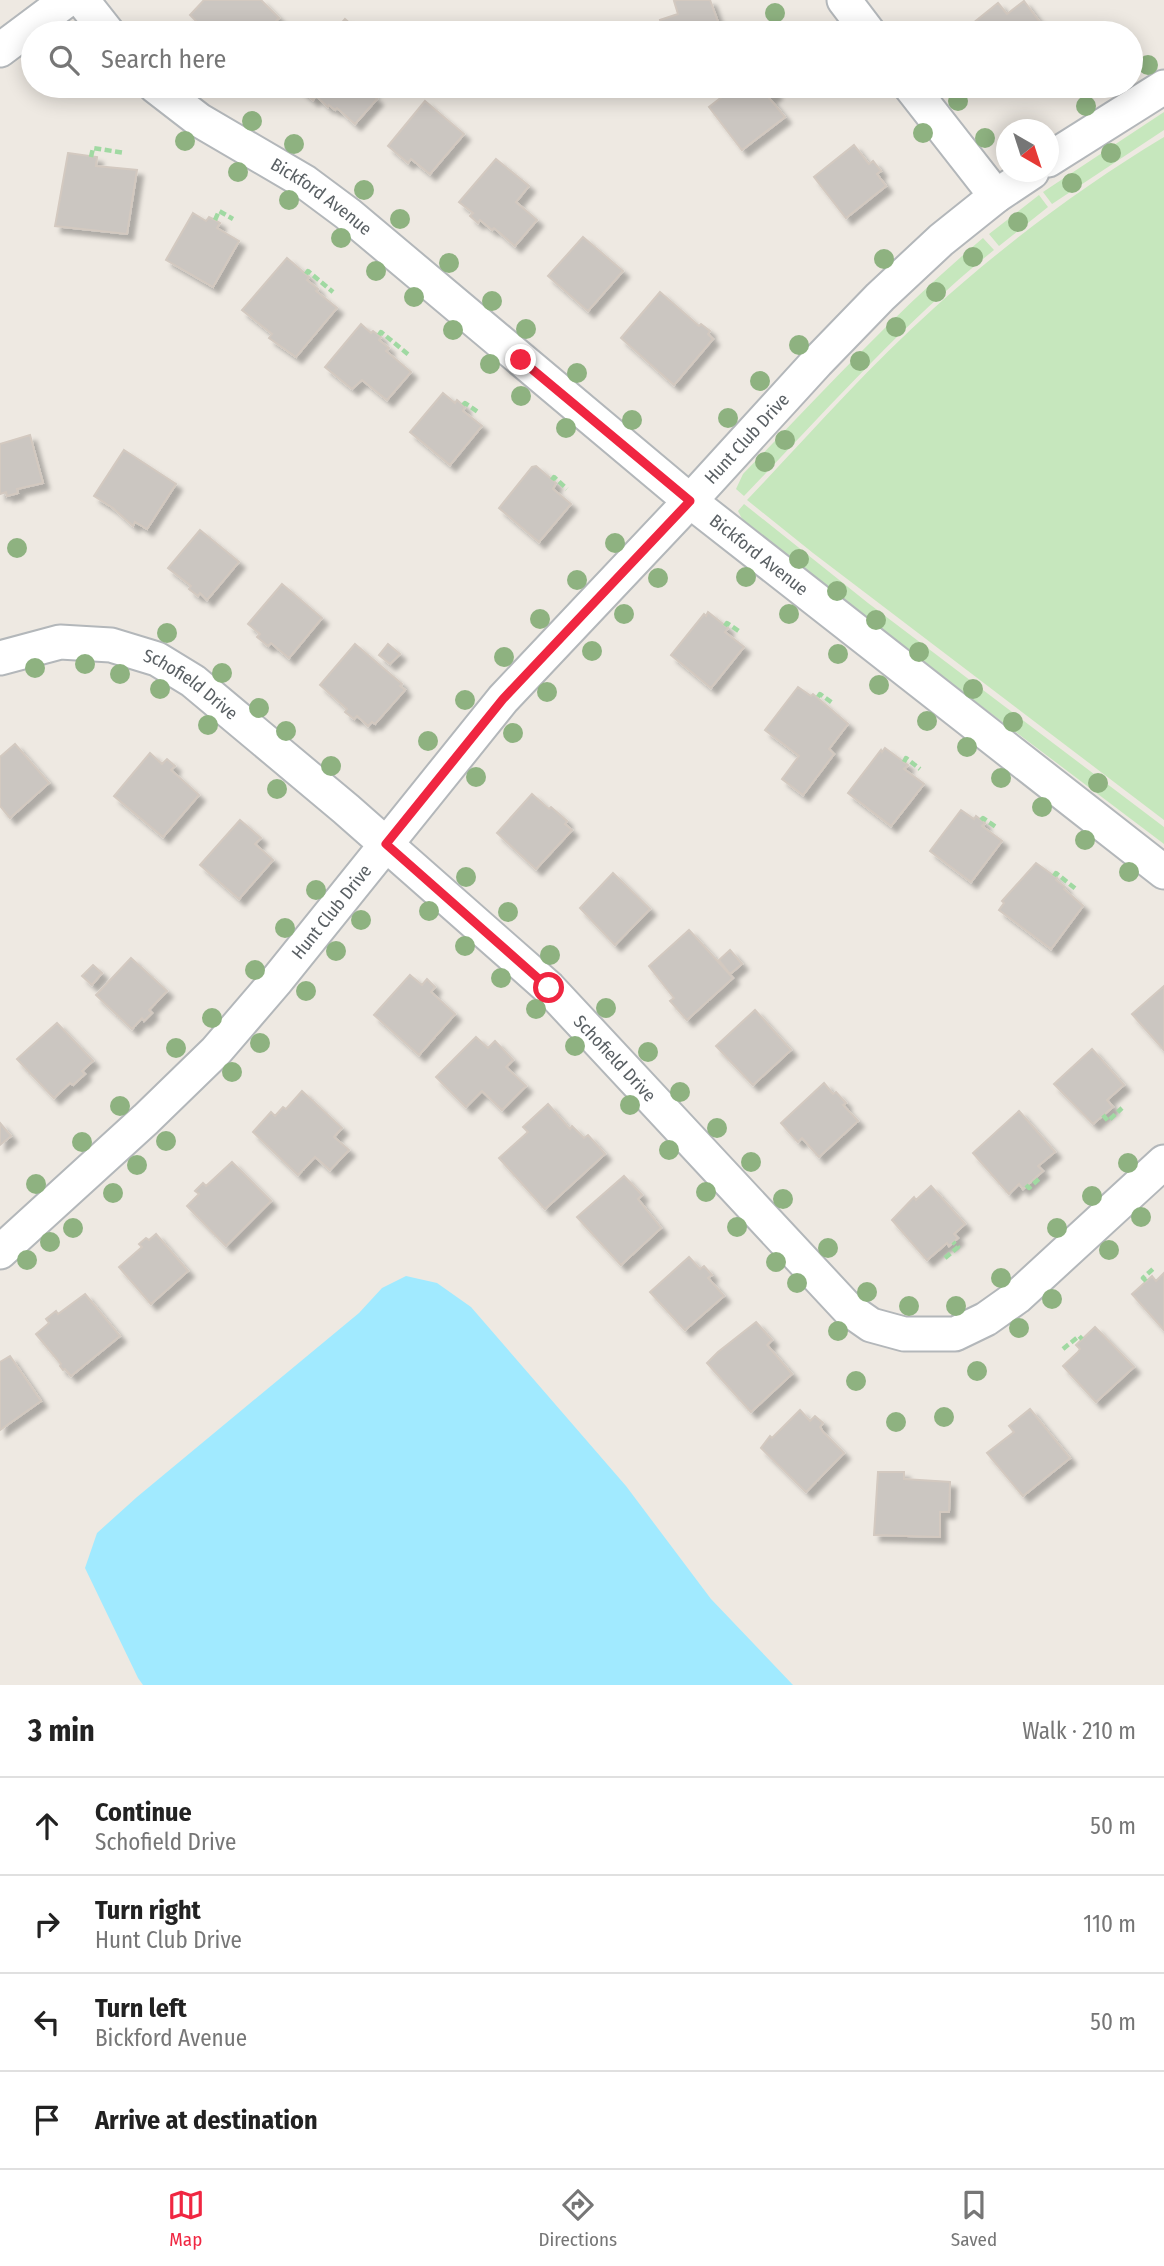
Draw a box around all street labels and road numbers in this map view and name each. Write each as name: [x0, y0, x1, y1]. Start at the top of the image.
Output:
street label: Bickford Avenue: [267, 153, 376, 240]
street label: Hunt Club Drive: [700, 389, 794, 489]
street label: Bickford Avenue: [705, 510, 813, 600]
street label: Schofield Drive: [141, 645, 242, 725]
street label: Hunt Club Drive: [287, 860, 376, 964]
street label: Schofield Drive: [569, 1011, 661, 1107]

